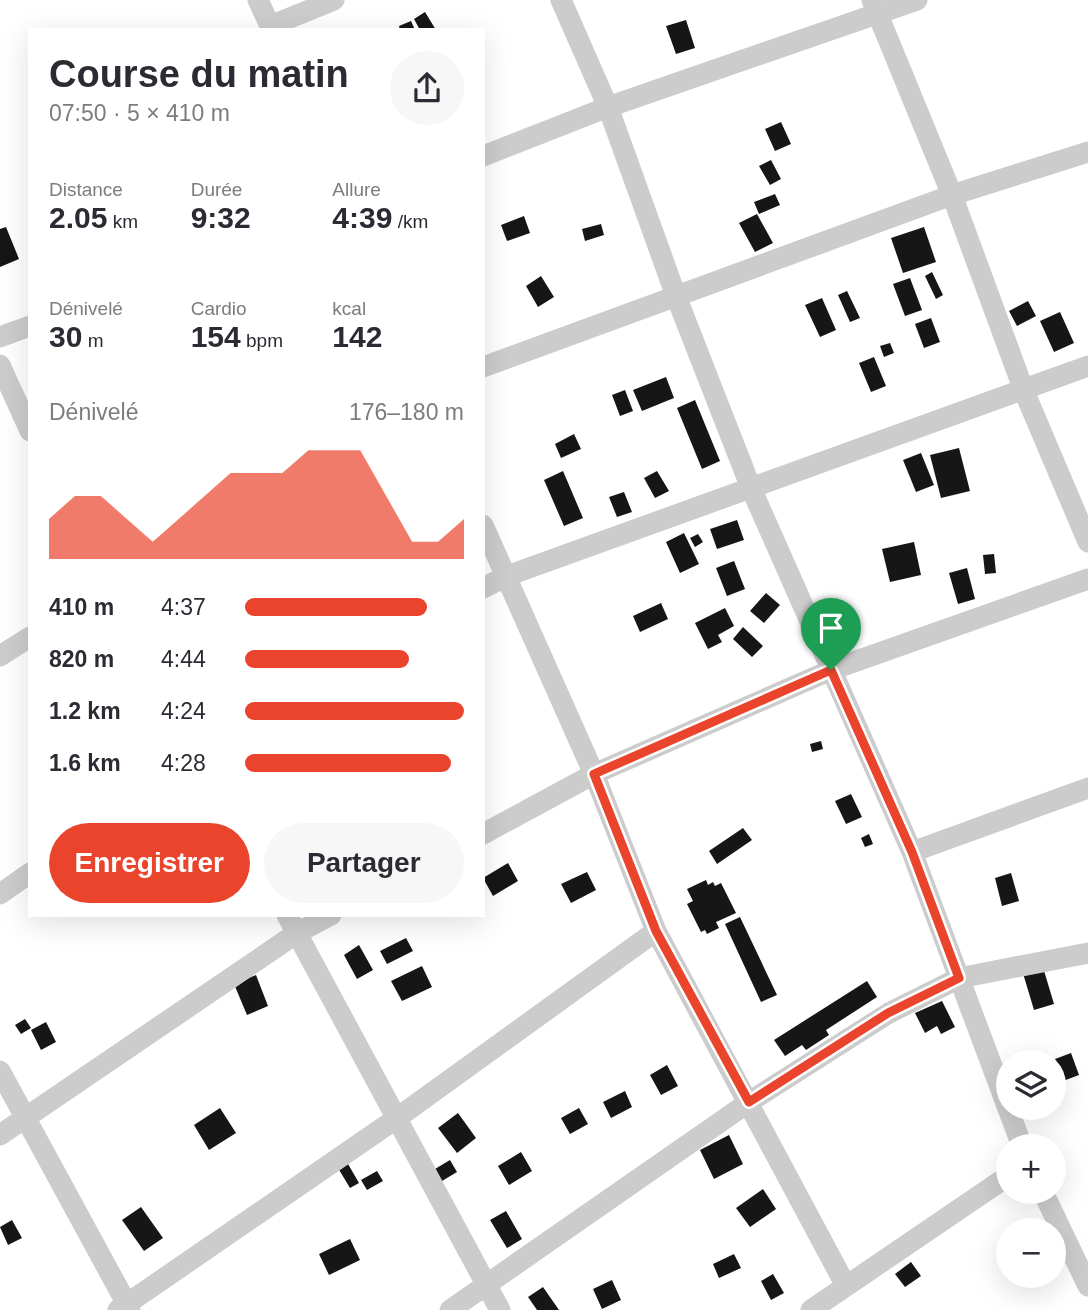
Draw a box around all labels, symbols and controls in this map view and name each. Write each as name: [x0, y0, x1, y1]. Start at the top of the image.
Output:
button: share: [390, 51, 464, 125]
text: Course du matin: [49, 53, 349, 95]
text: 07:50 · 5 × 410 m: [49, 100, 230, 126]
text: Distance: [49, 179, 123, 200]
text: Durée: [191, 179, 242, 200]
text: Allure: [332, 179, 381, 200]
text: 2.05: [49, 201, 107, 234]
text: 9:32: [191, 201, 251, 234]
text: 4:39: [332, 201, 392, 234]
text: km: [107, 211, 138, 232]
text: /km: [392, 211, 428, 232]
text: Dénivelé: [49, 298, 123, 319]
text: Cardio: [191, 298, 247, 319]
text: kcal: [332, 298, 366, 319]
text: 30: [49, 320, 82, 353]
text: 154: [191, 320, 241, 353]
text: 142: [332, 320, 382, 353]
text: m: [82, 330, 103, 351]
text: bpm: [241, 330, 283, 351]
text: Dénivelé: [49, 399, 139, 425]
text: 176–180 m: [349, 399, 464, 425]
text: 410 m: [49, 594, 114, 620]
text: 4:37: [161, 594, 206, 620]
pin: [801, 598, 861, 670]
icon: arrive: [812, 609, 850, 647]
text: 820 m: [49, 646, 114, 672]
text: 4:44: [161, 646, 206, 672]
text: 1.2 km: [49, 698, 121, 724]
text: 4:24: [161, 698, 206, 724]
text: 1.6 km: [49, 750, 121, 776]
text: 4:28: [161, 750, 206, 776]
button: Enregistrer: [49, 823, 250, 903]
button: Partager: [264, 823, 464, 903]
map controls: [996, 1050, 1066, 1288]
button: layers: [996, 1050, 1066, 1120]
button: +: [996, 1134, 1066, 1204]
button: −: [996, 1218, 1066, 1288]

